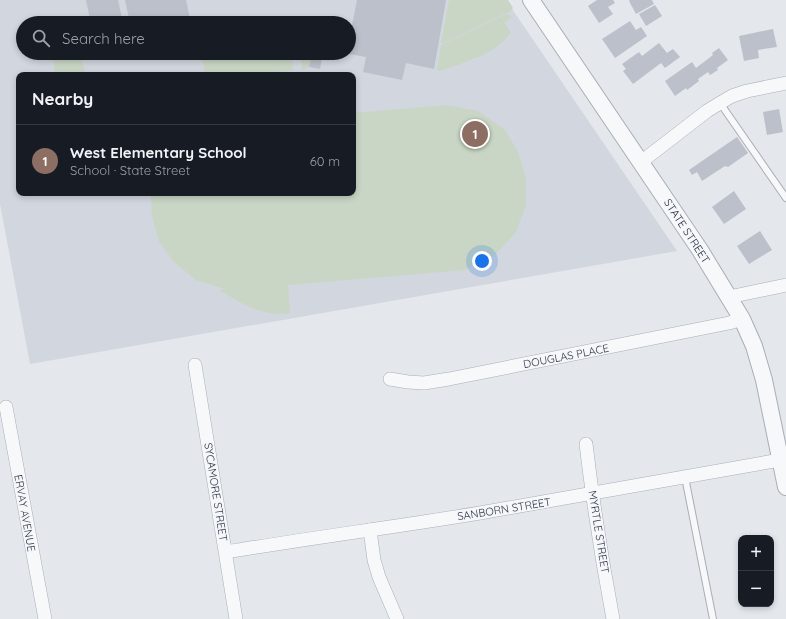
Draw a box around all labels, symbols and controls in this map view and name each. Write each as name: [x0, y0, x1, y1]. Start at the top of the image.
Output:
search box: [16, 16, 356, 60]
icon: search: [30, 27, 52, 49]
text: Search here: [62, 29, 145, 48]
text: Nearby: [32, 88, 93, 109]
pin: 1: [462, 119, 488, 149]
text: West Elementary School: [70, 143, 247, 162]
text: 1: [42, 153, 48, 169]
text: 60 m: [310, 153, 340, 169]
text: School · State Street: [70, 162, 190, 178]
street label: STATE STREET: [661, 196, 713, 266]
your location: [472, 251, 492, 271]
street label: DOUGLAS PLACE: [522, 341, 610, 371]
street label: SYCAMORE STREET: [201, 442, 231, 543]
street label: ERVAY AVENUE: [11, 473, 39, 553]
street label: MYRTLE STREET: [586, 490, 613, 575]
street label: SANBORN STREET: [456, 495, 552, 523]
map controls: [738, 535, 774, 607]
button: +: [738, 535, 774, 571]
button: −: [738, 571, 774, 607]

